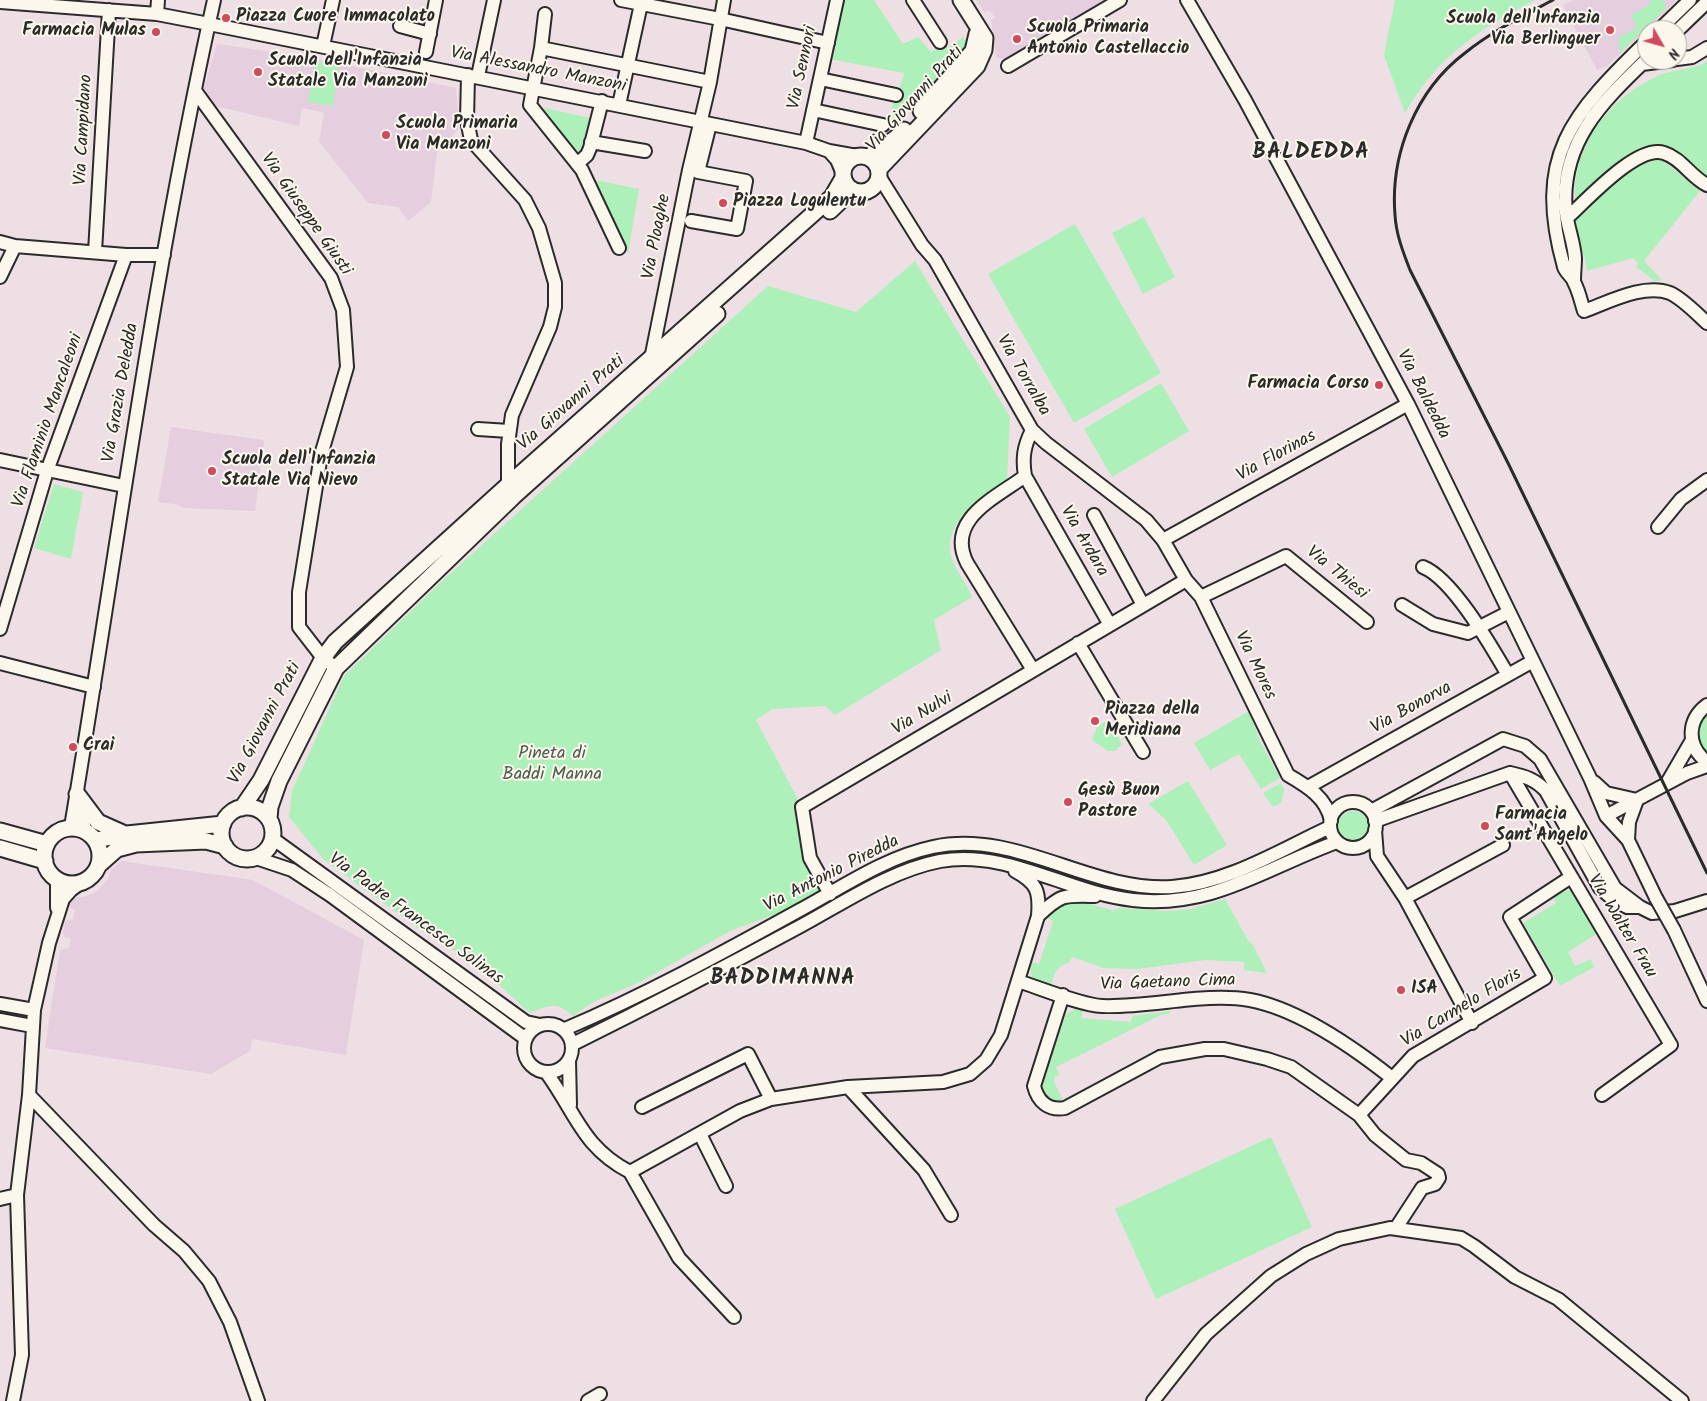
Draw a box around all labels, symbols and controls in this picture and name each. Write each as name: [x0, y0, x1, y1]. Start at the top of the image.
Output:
place label: Piazza Cuore Immacolato: [236, 7, 435, 29]
place label: Scuola dell'Infanzia Via Berlinguer: [1446, 9, 1600, 52]
marker: Piazza Cuore Immacolato: [220, 12, 232, 24]
place label: Scuola Primaria Antonio Castellaccio: [1027, 18, 1189, 60]
north arrow: [1637, 20, 1687, 70]
place label: Farmacia Mulas: [22, 21, 146, 43]
street label: Via Sennori: [785, 24, 823, 112]
marker: Scuola dell'Infanzia Via Berlinguer: [1604, 24, 1616, 36]
marker: Farmacia Mulas: [150, 26, 162, 38]
marker: Scuola Primaria Antonio Castellaccio: [1011, 33, 1023, 45]
street label: Via Alessandro Manzoni: [448, 43, 628, 99]
street label: Via Giovanni Prati: [863, 43, 969, 157]
text: N: [1662, 43, 1684, 64]
place label: Scuola dell'Infanzia Statale Via Manzoni: [268, 51, 428, 94]
marker: Scuola dell'Infanzia Statale Via Manzoni: [252, 66, 264, 78]
street label: Via Campidano: [71, 74, 99, 186]
place label: Scuola Primaria Via Manzoni: [396, 114, 518, 156]
marker: Scuola Primaria Via Manzoni: [380, 129, 392, 141]
district label: BALDEDDA: [1251, 141, 1371, 167]
street label: Via Giuseppe Giusti: [255, 150, 355, 280]
street label: Via Ploaghe: [639, 192, 677, 282]
place label: Piazza Logulentu: [733, 192, 866, 214]
marker: Piazza Logulentu: [717, 197, 729, 209]
street label: Via Grazia Deledda: [99, 321, 145, 465]
street label: Via Flaminio Mancaleoni: [9, 331, 89, 511]
street label: Via Torralba: [990, 332, 1054, 420]
street label: Via Baldedda: [1390, 347, 1454, 443]
street label: Via Giovanni Prati: [514, 352, 630, 456]
place label: Farmacia Corso: [1248, 374, 1369, 396]
marker: Farmacia Corso: [1373, 379, 1385, 391]
street label: Via Florinas: [1234, 426, 1320, 488]
place label: Scuola dell'Infanzia Statale Via Nievo: [222, 450, 376, 492]
marker: Scuola dell'Infanzia Statale Via Nievo: [206, 465, 218, 477]
street label: Via Ardara: [1054, 503, 1112, 581]
street label: Via Thiesi: [1301, 543, 1371, 605]
street label: Via Mores: [1228, 628, 1280, 704]
street label: Via Giovanni Prati: [225, 659, 307, 789]
street label: Via Bonorva: [1368, 678, 1456, 740]
street label: Via Nulvi: [889, 689, 957, 741]
place label: Piazza della Meridiana: [1105, 700, 1199, 742]
marker: Piazza della Meridiana: [1089, 715, 1101, 727]
place label: Crai: [83, 736, 114, 758]
marker: Crai: [67, 741, 79, 753]
park label: Pineta di Baddi Manna: [502, 744, 602, 786]
place label: Gesù Buon Pastore: [1078, 781, 1160, 824]
marker: Gesù Buon Pastore: [1062, 796, 1074, 808]
place label: Farmacia Sant'Angelo: [1495, 805, 1588, 848]
marker: Farmacia Sant'Angelo: [1479, 820, 1491, 832]
street label: Via Antonio Piredda: [761, 832, 903, 918]
street label: Via Padre Francesco Solinas: [323, 849, 507, 991]
street label: Via Walter Frau: [1582, 871, 1660, 983]
street label: Via Carmelo Floris: [1398, 965, 1526, 1053]
district label: BADDIMANNA: [709, 967, 857, 993]
street label: Via Gaetano Cima: [1100, 971, 1236, 997]
place label: ISA: [1411, 979, 1438, 1001]
marker: ISA: [1395, 984, 1407, 996]

